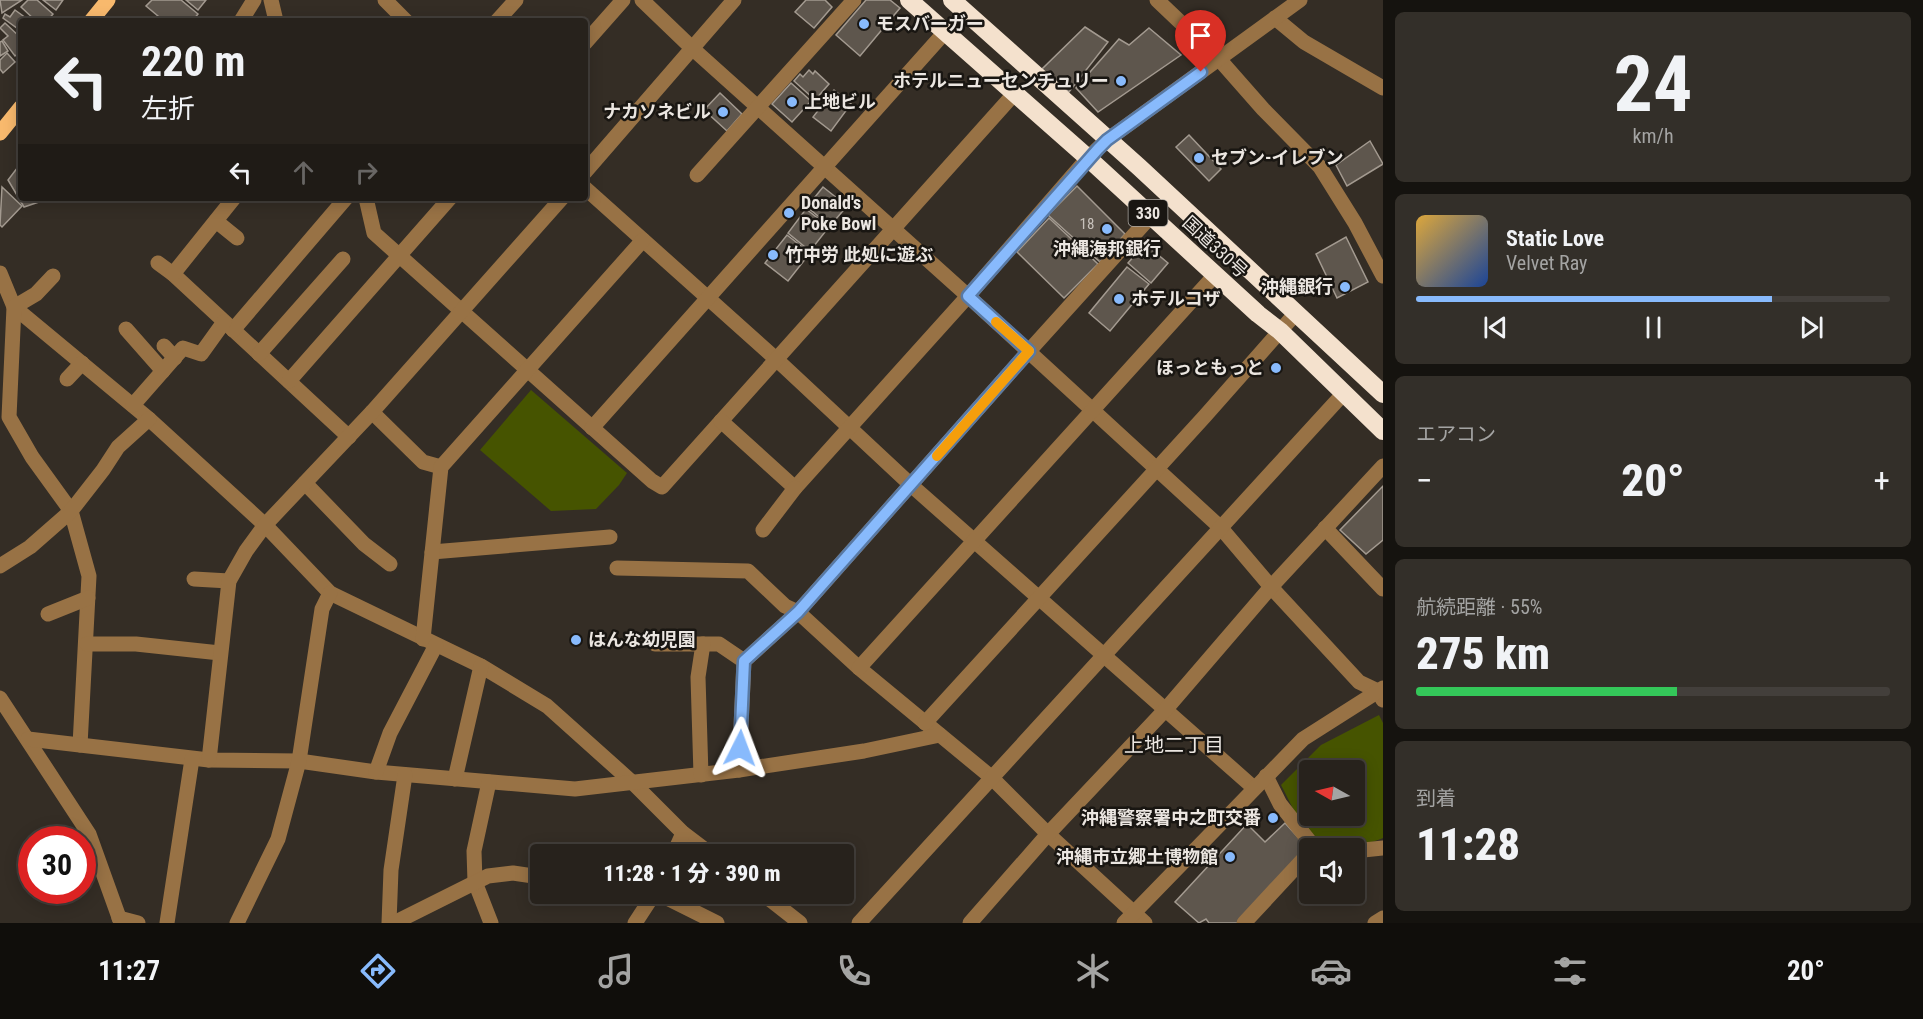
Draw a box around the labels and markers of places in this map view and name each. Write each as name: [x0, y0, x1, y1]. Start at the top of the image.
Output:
pin: [1175, 10, 1226, 72]
place label: モスバーガー: [876, 13, 984, 34]
marker: モスバーガー: [857, 17, 871, 31]
place label: ホテルニューセンチュリー: [893, 70, 1109, 91]
marker: ホテルニューセンチュリー: [1114, 74, 1128, 88]
place label: 上地ビル: [804, 91, 876, 112]
marker: 上地ビル: [785, 95, 799, 109]
place label: ナカソネビル: [603, 101, 711, 122]
marker: ナカソネビル: [716, 105, 730, 119]
place label: セブン-イレブン: [1211, 147, 1344, 168]
marker: セブン-イレブン: [1192, 151, 1206, 165]
place label: Donald's Poke Bowl: [801, 192, 876, 234]
marker: Donald's Poke Bowl: [782, 206, 796, 220]
marker: 沖縄海邦銀行: [1100, 222, 1114, 236]
place label: 沖縄海邦銀行: [1053, 238, 1161, 259]
place label: 竹中労 此処に遊ぶ: [785, 244, 933, 265]
marker: 竹中労 此処に遊ぶ: [766, 248, 780, 262]
place label: 沖縄銀行: [1261, 276, 1333, 297]
marker: 沖縄銀行: [1338, 280, 1352, 294]
place label: ホテルコザ: [1131, 288, 1221, 309]
marker: ホテルコザ: [1112, 292, 1126, 306]
place label: ほっともっと: [1156, 357, 1264, 378]
marker: ほっともっと: [1269, 361, 1283, 375]
place label: はんな幼児園: [588, 629, 696, 650]
marker: はんな幼児園: [569, 633, 583, 647]
place label: 沖縄警察署中之町交番: [1081, 807, 1261, 828]
marker: 沖縄警察署中之町交番: [1266, 811, 1280, 825]
place label: 沖縄市立郷土博物館: [1056, 846, 1218, 867]
marker: 沖縄市立郷土博物館: [1223, 850, 1237, 864]

